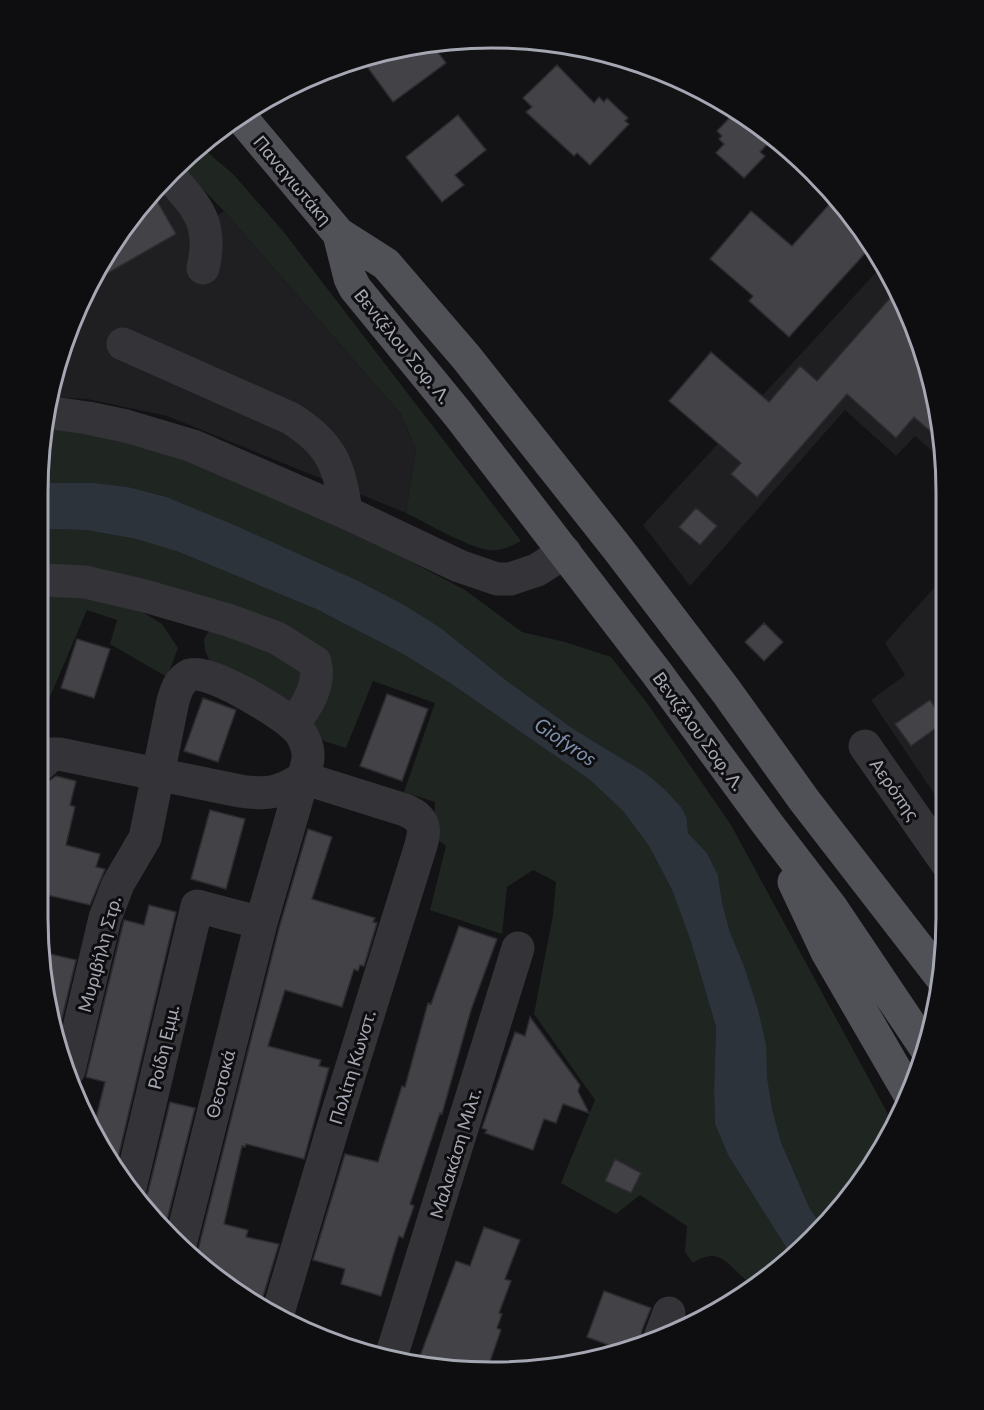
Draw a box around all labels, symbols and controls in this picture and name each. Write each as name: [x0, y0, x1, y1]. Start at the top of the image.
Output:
street label: Παναγιωτάκη: [249, 131, 337, 229]
street label: Βενιζέλου Σοφ. Λ.: [350, 284, 456, 408]
street label: Βενιζέλου Σοφ. Λ.: [649, 667, 749, 795]
water label: Giofyros: [531, 712, 601, 770]
street label: Αερόπης: [866, 754, 925, 825]
street label: Μυριβήλη Στρ.: [73, 893, 125, 1015]
street label: Ροίδη Εμμ.: [143, 1003, 183, 1091]
street label: Πολίτη Κωνστ.: [324, 1007, 380, 1127]
street label: Θεοτοκά: [201, 1047, 239, 1120]
street label: Μαλακάση Μιλτ.: [425, 1085, 485, 1221]

